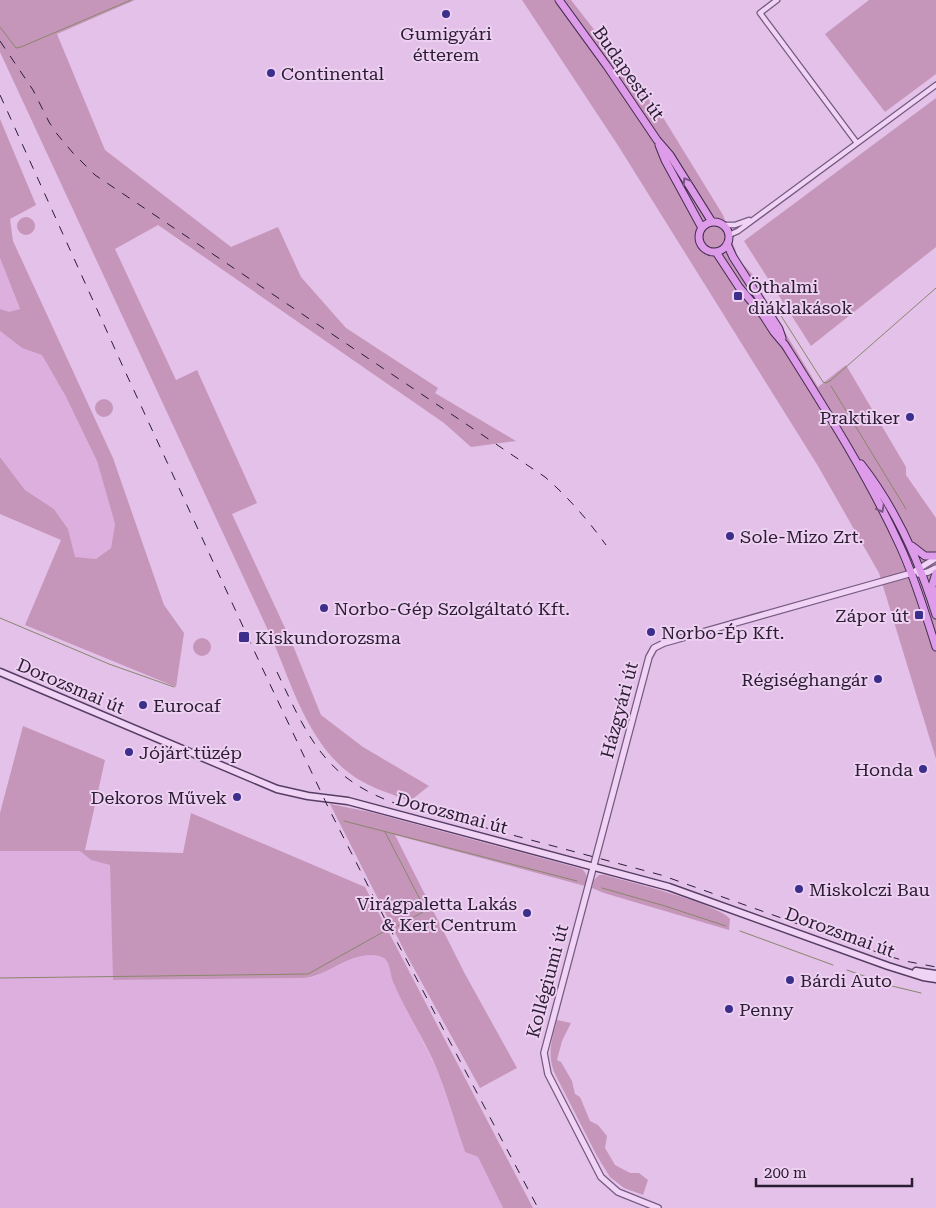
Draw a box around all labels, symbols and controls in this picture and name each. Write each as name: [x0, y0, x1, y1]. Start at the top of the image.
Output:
marker: Gumigyári étterem: [440, 8, 452, 20]
street label: Budapesti út: [589, 22, 669, 124]
place label: Gumigyári étterem: [400, 23, 492, 65]
place label: Continental: [281, 63, 385, 84]
marker: Continental: [265, 67, 277, 79]
one-way arrow: [682, 178, 692, 187]
place label: Öthalmi diáklakások: [748, 276, 853, 318]
marker: Öthalmi diáklakások: [732, 290, 744, 302]
place label: Praktiker: [819, 407, 900, 428]
marker: Praktiker: [904, 411, 916, 423]
one-way arrow: [875, 503, 885, 512]
place label: Sole-Mizo Zrt.: [740, 526, 863, 547]
marker: Sole-Mizo Zrt.: [724, 530, 736, 542]
place label: Norbo-Gép Szolgáltató Kft.: [334, 598, 570, 619]
marker: Norbo-Gép Szolgáltató Kft.: [318, 602, 330, 614]
place label: Zápor út: [835, 605, 909, 626]
marker: Zápor út: [913, 609, 925, 621]
place label: Norbo-Ép Kft.: [661, 622, 784, 643]
marker: Norbo-Ép Kft.: [645, 626, 657, 638]
place label: Kiskundorozsma: [255, 627, 401, 648]
marker: Kiskundorozsma: [237, 630, 251, 644]
street label: Dorozsmai út: [14, 654, 128, 718]
street label: Házgyári út: [596, 659, 642, 761]
place label: Régiséghangár: [741, 669, 868, 690]
marker: Régiséghangár: [872, 673, 884, 685]
place label: Eurocaf: [153, 695, 222, 716]
marker: Eurocaf: [137, 699, 149, 711]
place label: Jójárt tüzép: [139, 742, 242, 763]
marker: Jójárt tüzép: [123, 746, 135, 758]
place label: Honda: [854, 759, 913, 780]
marker: Honda: [917, 763, 929, 775]
place label: Dekoros Művek: [91, 787, 227, 808]
street label: Dorozsmai út: [394, 788, 510, 838]
marker: Dekoros Művek: [231, 791, 243, 803]
place label: Miskolczi Bau: [809, 879, 930, 900]
marker: Miskolczi Bau: [793, 883, 805, 895]
place label: Virágpaletta Lakás & Kert Centrum: [357, 893, 517, 935]
street label: Dorozsmai út: [782, 902, 898, 962]
marker: Virágpaletta Lakás & Kert Centrum: [521, 907, 533, 919]
street label: Kollégiumi út: [522, 922, 572, 1040]
place label: Bárdi Auto: [800, 970, 892, 991]
marker: Bárdi Auto: [784, 974, 796, 986]
place label: Penny: [739, 999, 794, 1020]
marker: Penny: [723, 1003, 735, 1015]
scale bar: [756, 1156, 912, 1188]
text: 200 m: [764, 1164, 807, 1182]

